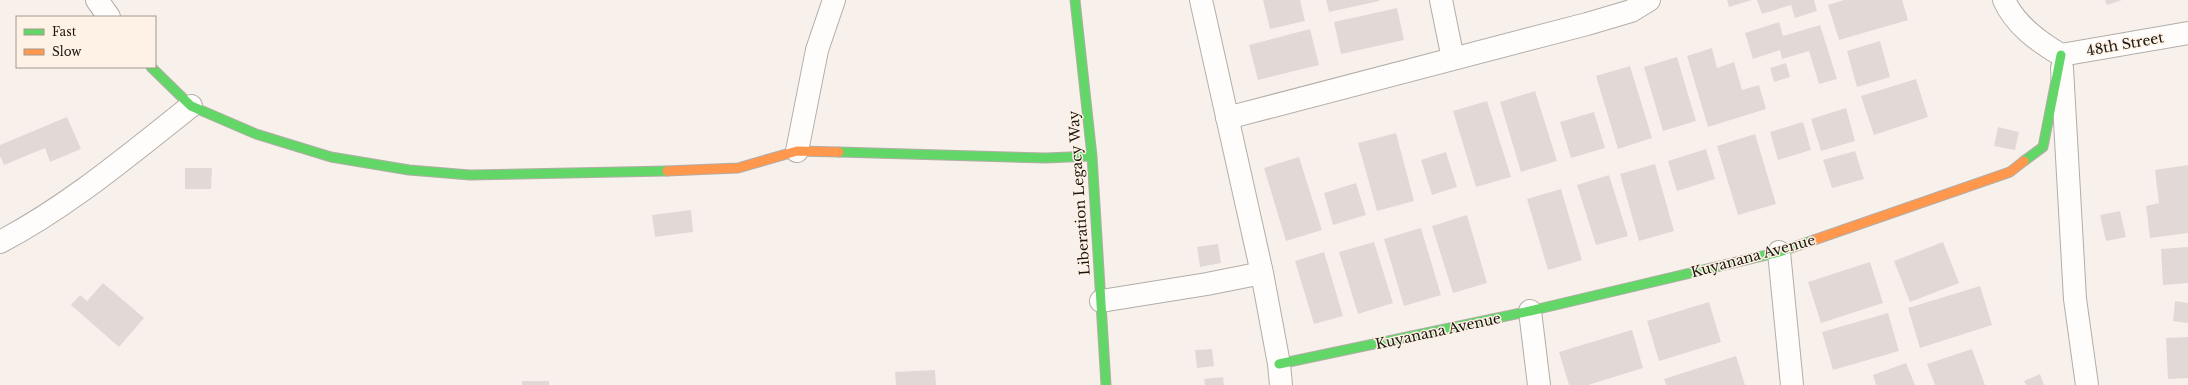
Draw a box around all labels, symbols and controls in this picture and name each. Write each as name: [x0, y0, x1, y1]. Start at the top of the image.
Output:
legend: [16, 16, 156, 68]
text: Fast: [52, 24, 77, 39]
street label: 48th Street: [2085, 28, 2166, 60]
text: Slow: [52, 44, 82, 59]
street label: Liberation Legacy Way: [1064, 110, 1094, 276]
street label: Kuyanana Avenue: [1689, 231, 1817, 281]
street label: Kuyanana Avenue: [1373, 309, 1503, 353]

